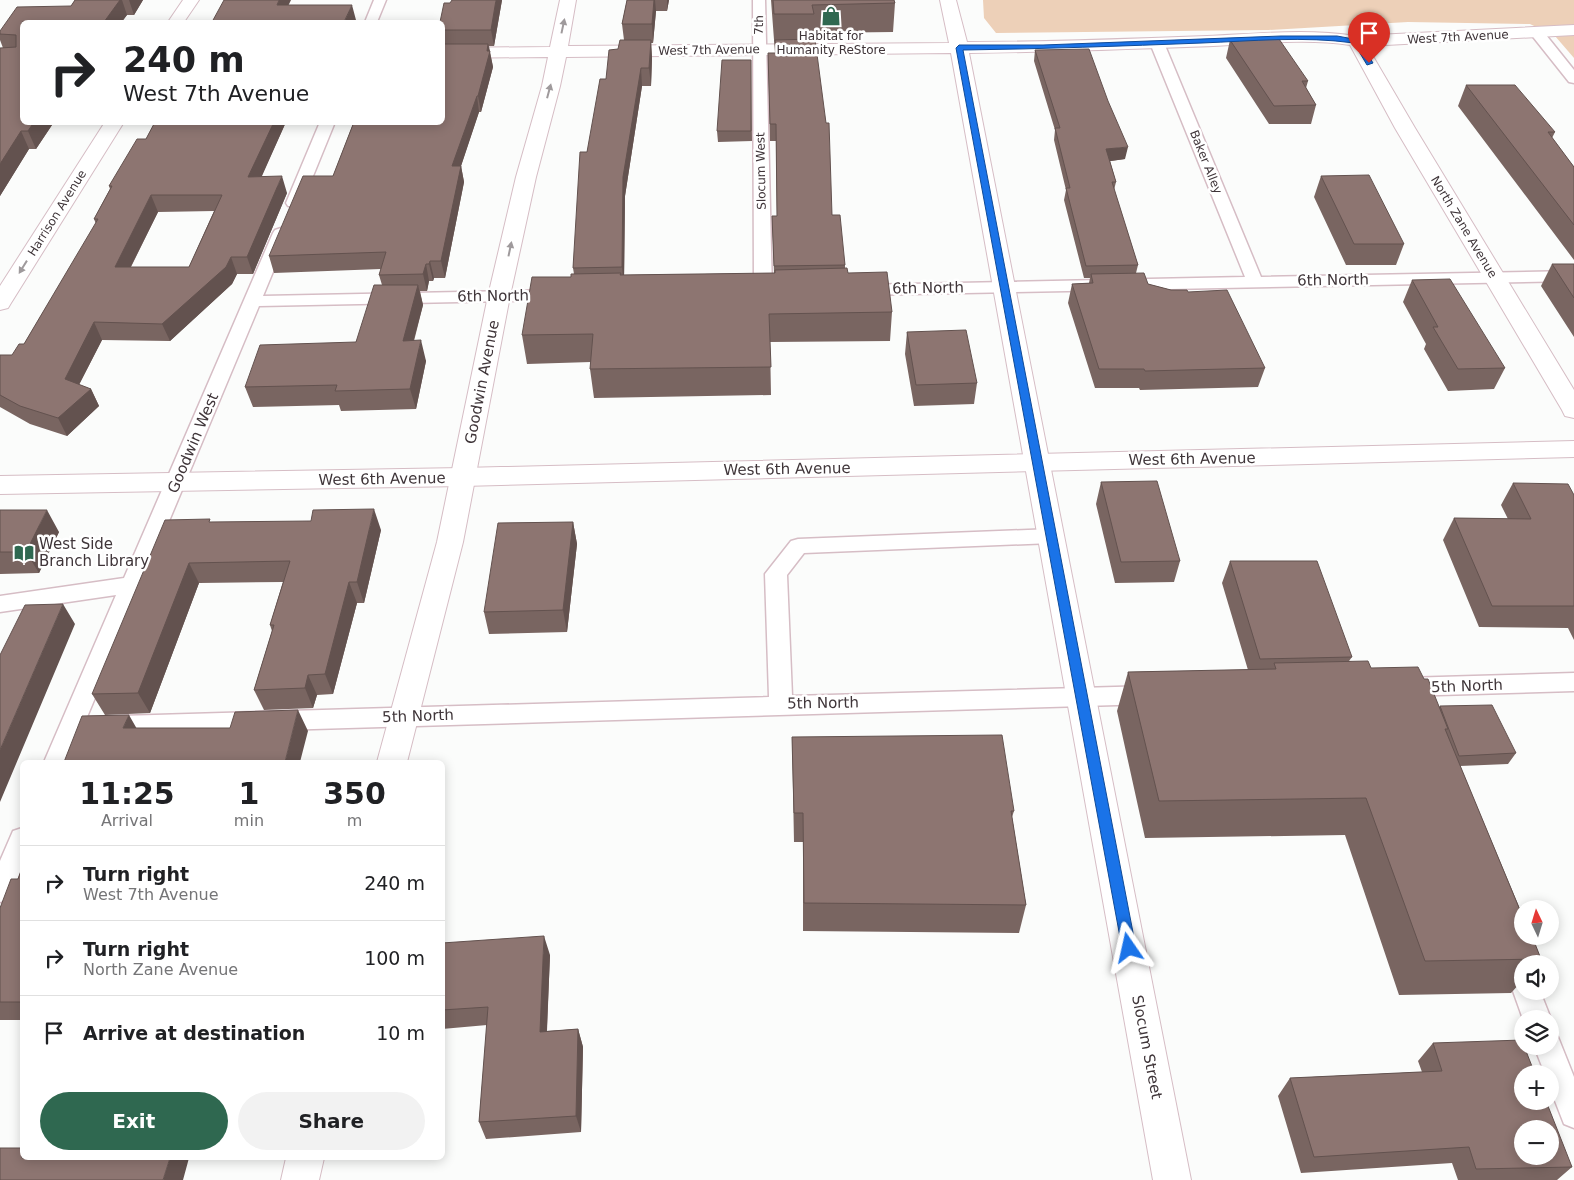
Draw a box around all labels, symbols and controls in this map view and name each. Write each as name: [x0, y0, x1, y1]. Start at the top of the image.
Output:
shop icon: Habitat for Humanity ReStore: [820, 5, 842, 27]
pin: [1348, 12, 1390, 63]
street label: 7th: [752, 15, 766, 35]
one-way arrow: [559, 19, 567, 34]
icon: arrive: [1355, 19, 1383, 47]
street label: West 7th Avenue: [1407, 27, 1509, 47]
place label: Habitat for Humanity ReStore: [776, 29, 886, 57]
icon: right: [40, 40, 105, 105]
text: 240 m: [123, 40, 245, 80]
street label: West 7th Avenue: [658, 42, 760, 58]
text: West 7th Avenue: [123, 81, 309, 106]
one-way arrow: [545, 84, 553, 99]
street label: Baker Alley: [1187, 128, 1225, 196]
street label: Slocum West: [753, 132, 769, 210]
street label: Harrison Avenue: [25, 167, 89, 259]
street label: North Zane Avenue: [1428, 174, 1500, 280]
one-way arrow: [506, 241, 514, 256]
one-way arrow: [18, 260, 27, 274]
street label: 6th North: [1297, 270, 1369, 290]
street label: 6th North: [892, 278, 964, 298]
street label: 6th North: [457, 286, 529, 306]
street label: Goodwin Avenue: [461, 318, 503, 446]
street label: Goodwin West: [164, 390, 222, 496]
street label: West 6th Avenue: [1128, 449, 1256, 469]
street label: West 6th Avenue: [723, 459, 851, 479]
street label: West 6th Avenue: [318, 469, 446, 489]
place label: West Side Branch Library: [39, 535, 149, 570]
library icon: West Side Branch Library: [13, 542, 35, 564]
street label: 5th North: [1431, 676, 1503, 696]
street label: 5th North: [787, 693, 859, 713]
street label: 5th North: [382, 706, 454, 726]
text: 11:25: [79, 776, 175, 811]
text: 1: [238, 776, 259, 811]
text: 350: [323, 776, 386, 811]
text: Arrival: [101, 811, 153, 830]
text: min: [234, 811, 264, 830]
text: m: [347, 811, 362, 830]
text: Turn right: [83, 863, 189, 885]
icon: right: [40, 869, 68, 897]
text: 240 m: [364, 872, 425, 894]
text: West 7th Avenue: [83, 885, 219, 904]
north arrow: [1514, 900, 1559, 945]
map controls: [1514, 900, 1559, 1165]
position arrow: [1102, 921, 1154, 973]
text: Turn right: [83, 938, 189, 960]
icon: right: [40, 944, 68, 972]
text: 100 m: [364, 947, 425, 969]
button: sound: [1514, 955, 1559, 1000]
text: North Zane Avenue: [83, 960, 238, 979]
street label: Slocum Street: [1128, 993, 1166, 1101]
button: layers: [1514, 1010, 1559, 1055]
icon: arrive: [40, 1019, 68, 1047]
text: Arrive at destination: [83, 1022, 305, 1044]
text: 10 m: [376, 1022, 425, 1044]
button: +: [1514, 1065, 1559, 1110]
button: Exit: [40, 1092, 228, 1150]
button: Share: [238, 1092, 425, 1150]
button: −: [1514, 1120, 1559, 1165]

